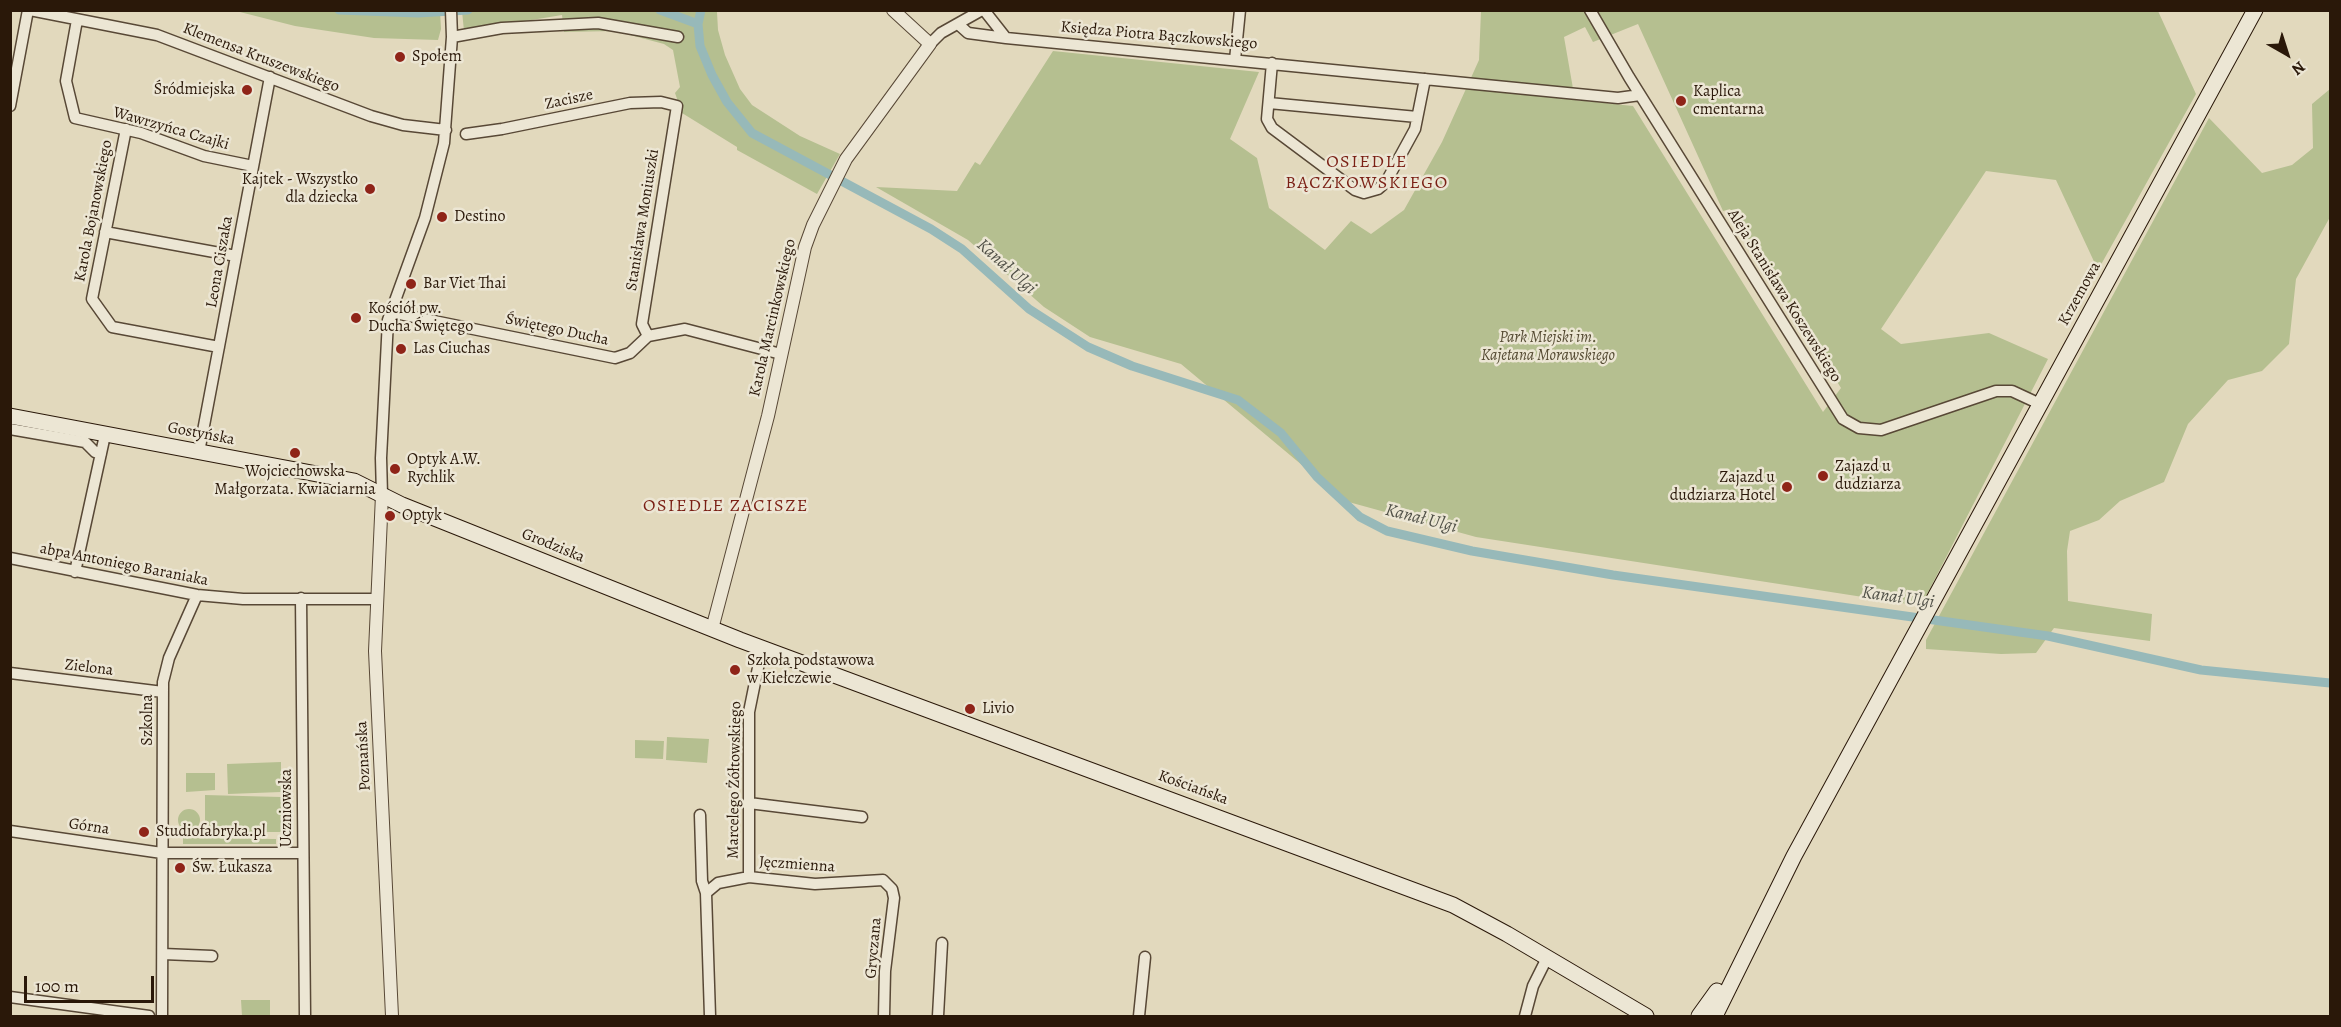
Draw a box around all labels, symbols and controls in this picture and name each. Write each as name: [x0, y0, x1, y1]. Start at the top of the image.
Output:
street label: Księdza Piotra Bączkowskiego: [1060, 18, 1258, 54]
street label: Klemensa Kruszewskiego: [180, 19, 342, 97]
north arrow: [2257, 24, 2317, 84]
place label: Społem: [412, 47, 462, 67]
marker: Społem: [393, 50, 407, 64]
text: N: [2287, 56, 2310, 80]
place label: Śródmiejska: [154, 80, 235, 100]
place label: Kaplica cmentarna: [1693, 82, 1764, 120]
marker: Śródmiejska: [240, 83, 254, 97]
street label: Zacisze: [543, 86, 595, 114]
marker: Kaplica cmentarna: [1674, 94, 1688, 108]
street label: Wawrzyńca Czajki: [111, 103, 231, 155]
street label: Karola Bojanowskiego: [71, 138, 117, 284]
street label: Stanisława Moniuszki: [622, 148, 664, 292]
district label: OSIEDLE BĄCZKOWSKIEGO: [1285, 152, 1449, 195]
place label: Kajtek - Wszystko dla dziecka: [242, 170, 358, 208]
marker: Kajtek - Wszystko dla dziecka: [363, 182, 377, 196]
street label: Aleja Stanisława Koszewskiego: [1723, 206, 1845, 386]
place label: Destino: [454, 207, 505, 227]
marker: Destino: [435, 210, 449, 224]
street label: Leona Ciszaka: [202, 214, 238, 310]
water label: Kanał Ulgi: [972, 235, 1040, 299]
street label: Karola Marcinkowskiego: [746, 237, 800, 399]
street label: Krzemowa: [2055, 259, 2105, 329]
place label: Bar Viet Thai: [423, 274, 506, 294]
marker: Bar Viet Thai: [404, 277, 418, 291]
place label: Kościół pw. Ducha Świętego: [368, 299, 473, 337]
street label: Świętego Ducha: [504, 310, 610, 350]
marker: Kościół pw. Ducha Świętego: [349, 311, 363, 325]
park label: Park Miejski im. Kajetana Morawskiego: [1481, 328, 1615, 366]
place label: Las Ciuchas: [413, 339, 490, 359]
marker: Las Ciuchas: [394, 342, 408, 356]
street label: Gostyńska: [166, 418, 236, 450]
marker: Wojciechowska Małgorzata. Kwiaciarnia: [288, 446, 302, 460]
place label: Optyk A.W. Rychlik: [407, 450, 481, 488]
place label: Zajazd u dudziarza: [1835, 457, 1901, 495]
place label: Wojciechowska Małgorzata. Kwiaciarnia: [214, 462, 376, 500]
marker: Optyk A.W. Rychlik: [388, 462, 402, 476]
place label: Zajazd u dudziarza Hotel: [1670, 468, 1775, 506]
marker: Zajazd u dudziarza: [1816, 469, 1830, 483]
marker: Zajazd u dudziarza Hotel: [1780, 480, 1794, 494]
district label: OSIEDLE ZACISZE: [643, 496, 809, 518]
water label: Kanał Ulgi: [1383, 500, 1459, 538]
place label: Optyk: [402, 506, 442, 526]
marker: Optyk: [383, 509, 397, 523]
street label: Grodziska: [519, 525, 587, 567]
street label: abpa Antoniego Baraniaka: [38, 539, 210, 591]
water label: Kanał Ulgi: [1860, 582, 1936, 614]
place label: Szkoła podstawowa w Kiełczewie: [747, 651, 874, 689]
street label: Zielona: [64, 655, 114, 681]
marker: Szkoła podstawowa w Kiełczewie: [728, 663, 742, 677]
street label: Szkolna: [138, 694, 158, 746]
place label: Livio: [982, 699, 1014, 719]
street label: Marcelego Żółtowskiego: [724, 701, 746, 859]
marker: Livio: [963, 702, 977, 716]
street label: Poznańska: [353, 720, 375, 792]
street label: Kościańska: [1155, 766, 1231, 810]
street label: Uczniowska: [277, 769, 297, 847]
street label: Górna: [68, 815, 110, 839]
place label: Studiofabryka.pl: [156, 822, 266, 842]
marker: Studiofabryka.pl: [137, 825, 151, 839]
street label: Jęczmienna: [758, 853, 836, 877]
place label: Św. Łukasza: [192, 858, 272, 878]
marker: Św. Łukasza: [173, 861, 187, 875]
street label: Gryczana: [862, 917, 886, 979]
scale bar: [27, 964, 158, 1002]
text: 100 m: [35, 974, 79, 998]

